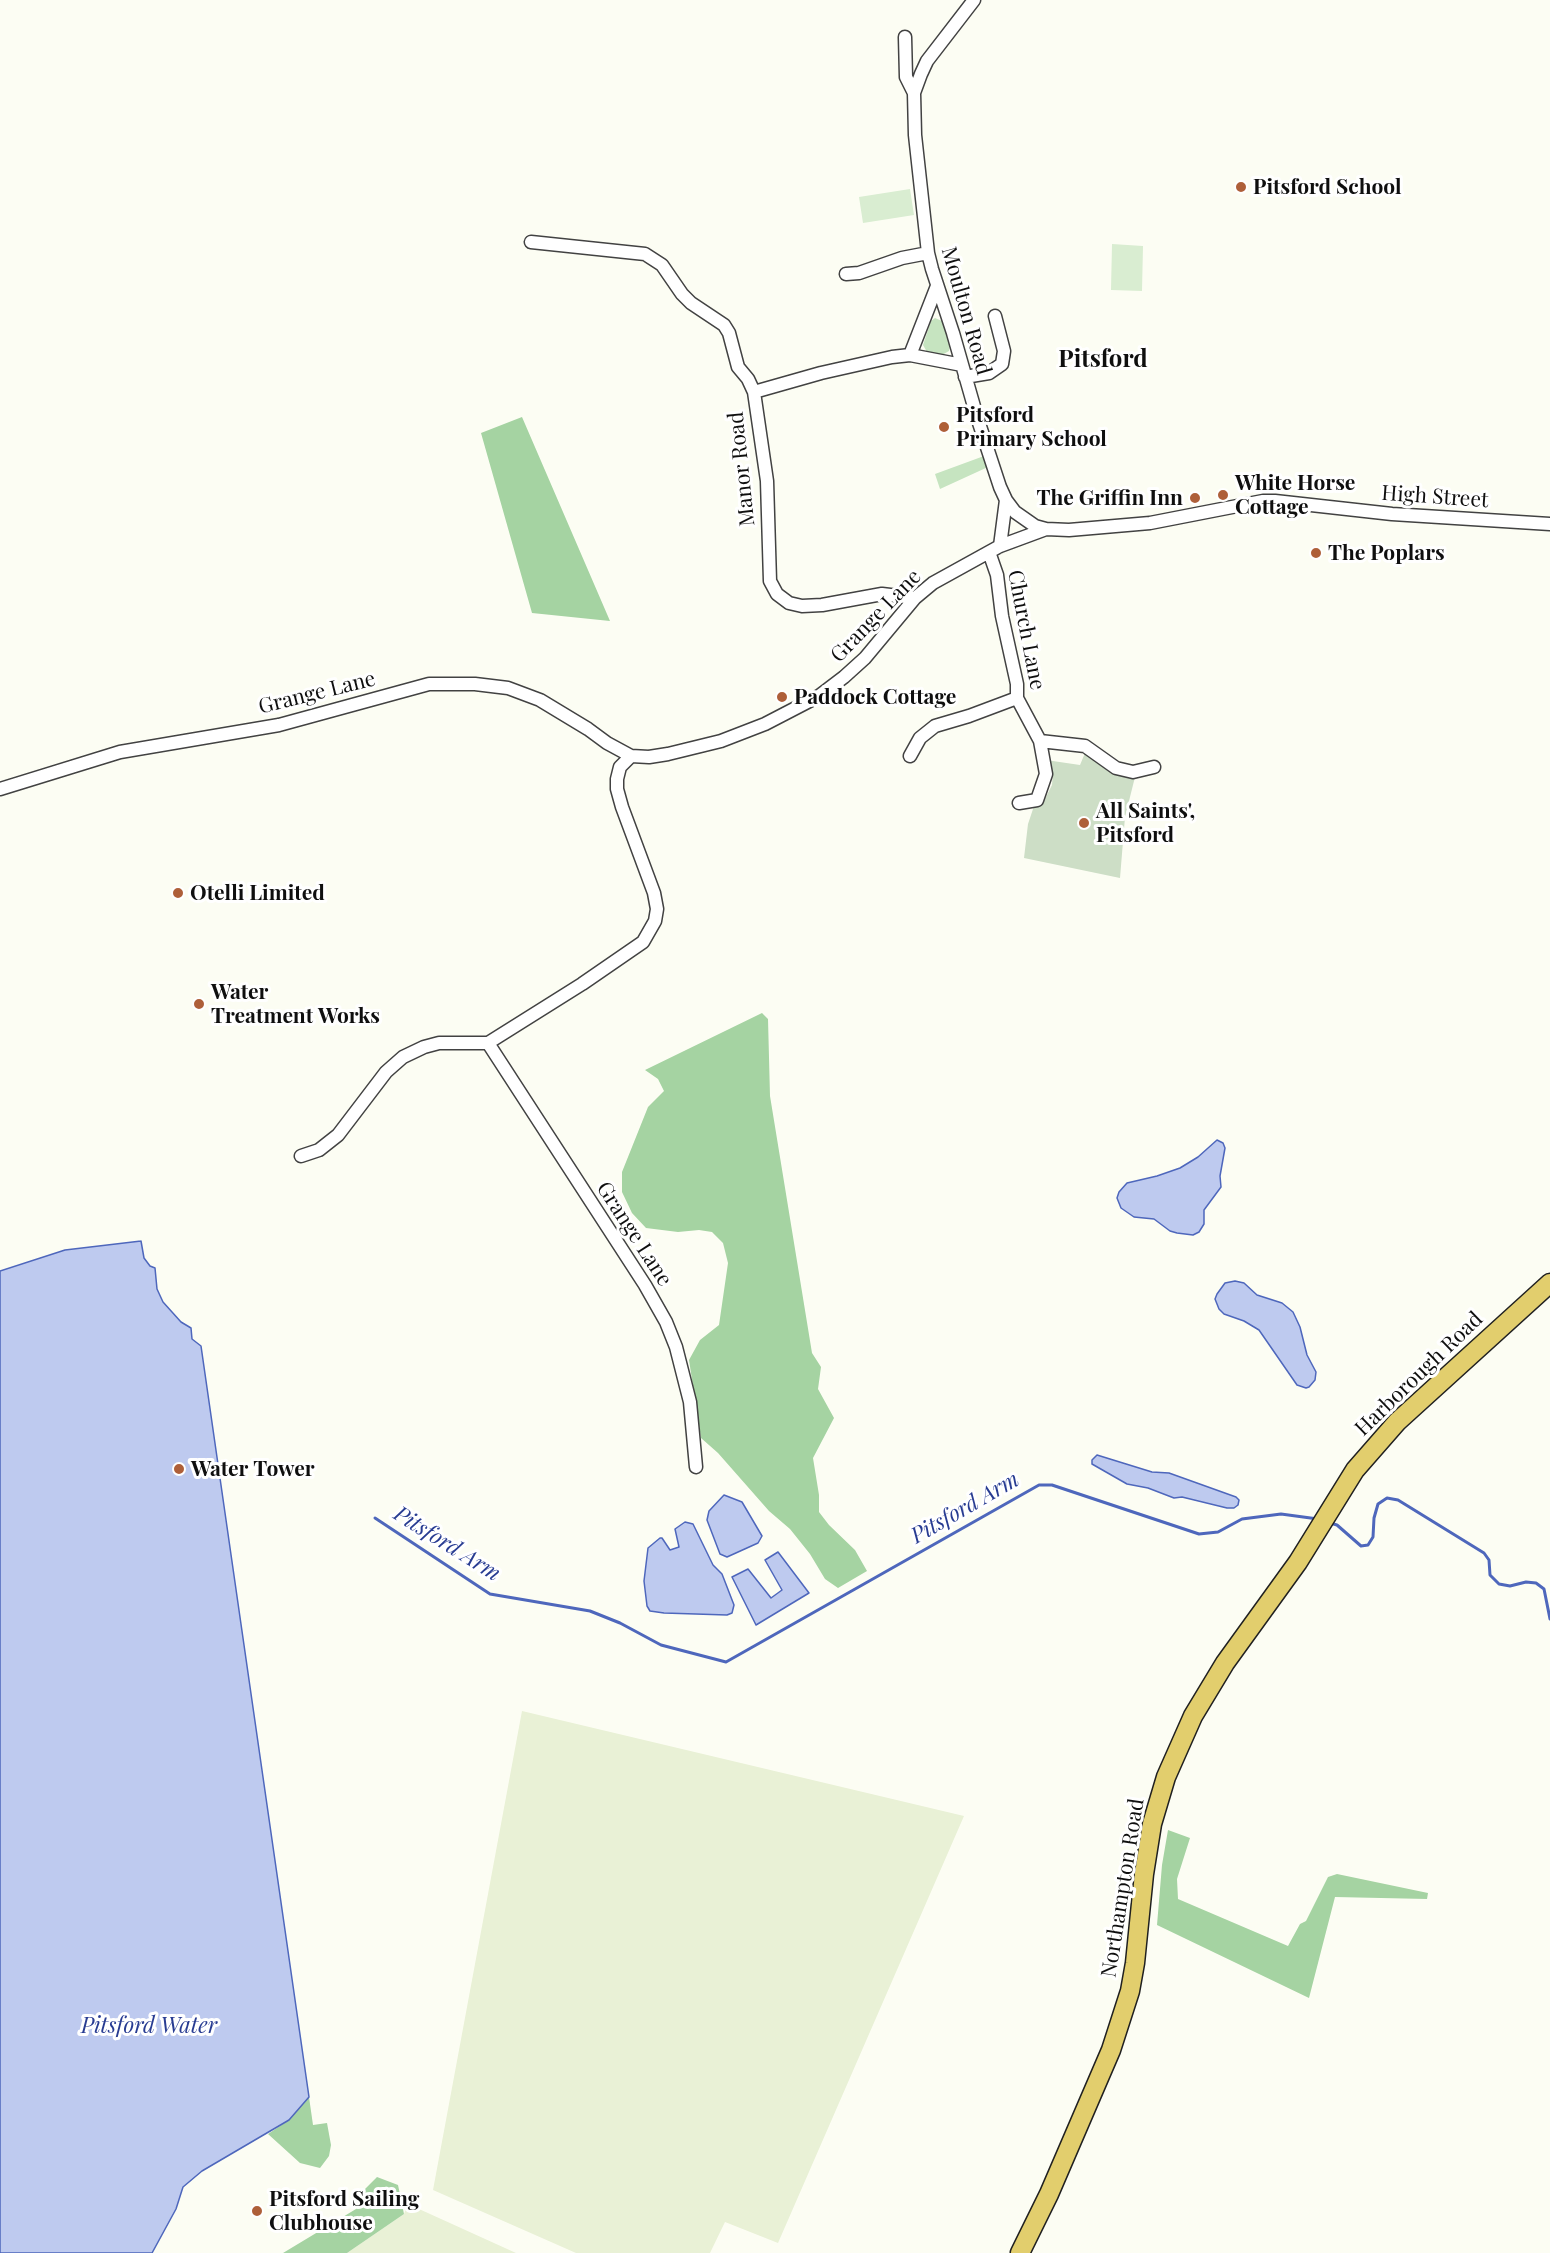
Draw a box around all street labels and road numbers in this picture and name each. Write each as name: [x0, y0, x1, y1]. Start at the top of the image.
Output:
street label: Moulton Road: [936, 244, 996, 378]
street label: Manor Road: [723, 410, 761, 528]
street label: High Street: [1381, 481, 1489, 513]
street label: Grange Lane: [825, 564, 927, 668]
street label: Church Lane: [1002, 568, 1050, 692]
street label: Grange Lane: [256, 666, 378, 720]
street label: Grange Lane: [591, 1177, 677, 1291]
street label: Harborough Road: [1350, 1307, 1488, 1441]
street label: Northampton Road: [1096, 1797, 1150, 1979]

